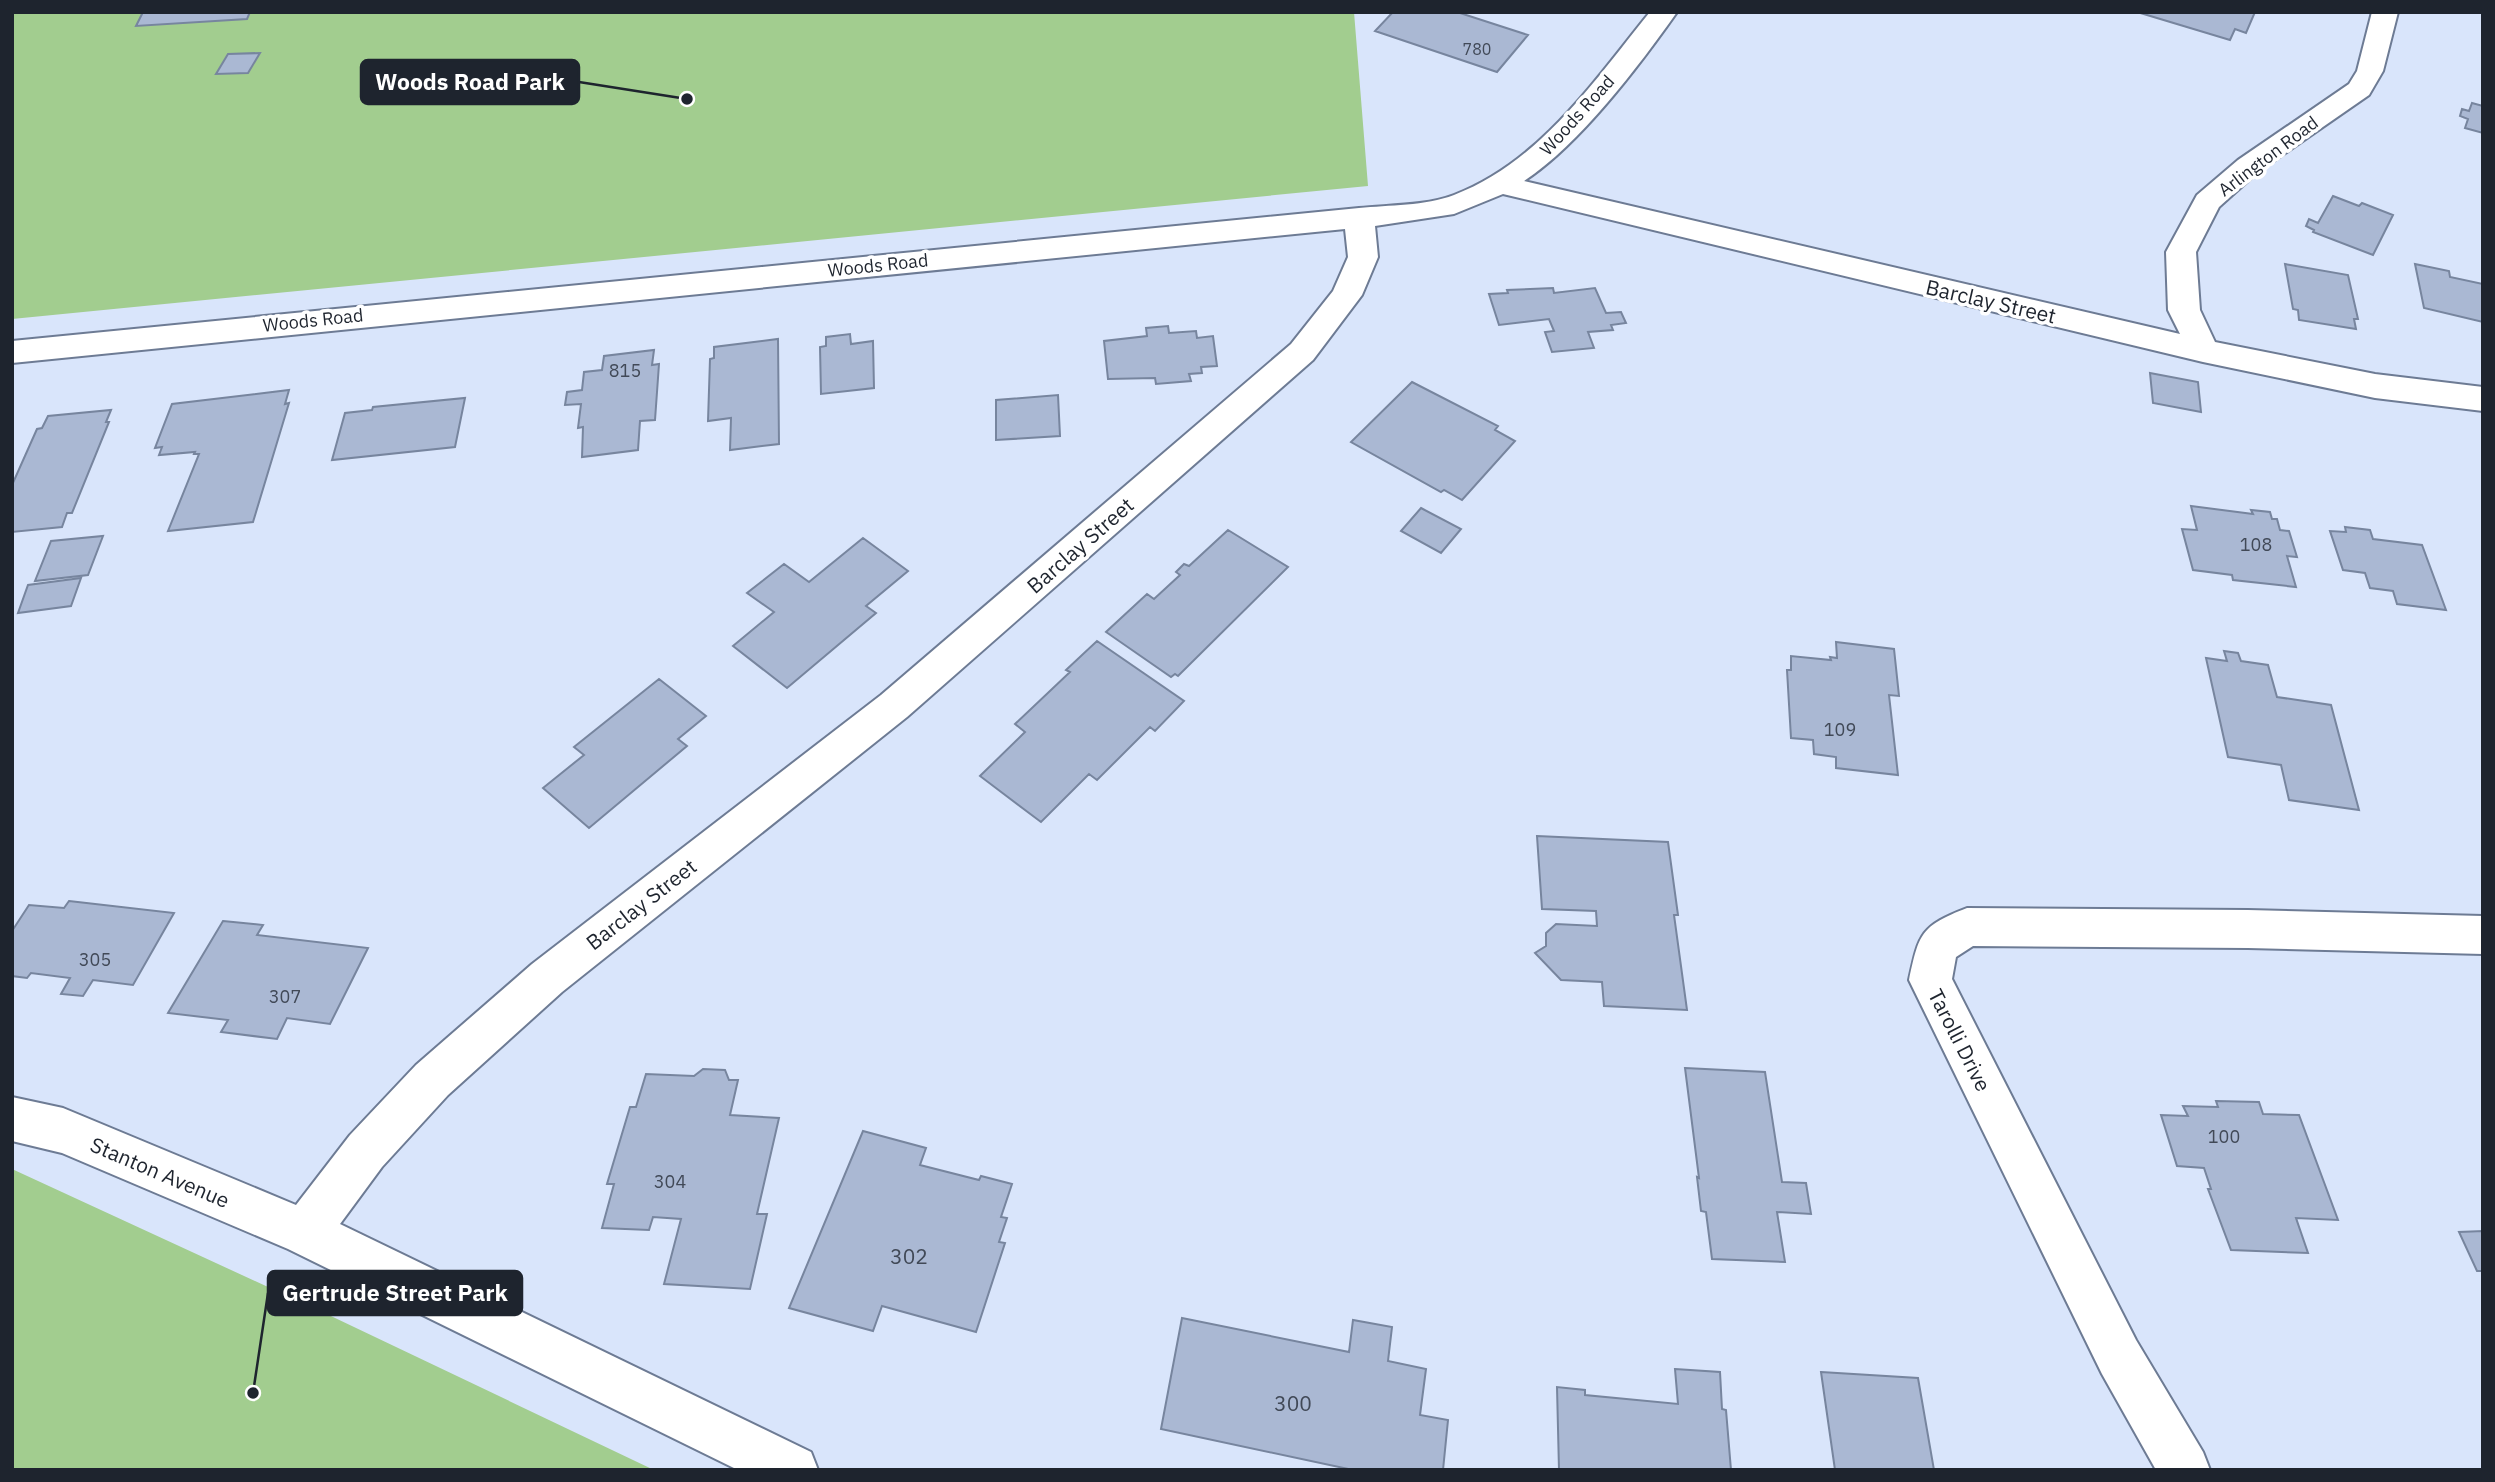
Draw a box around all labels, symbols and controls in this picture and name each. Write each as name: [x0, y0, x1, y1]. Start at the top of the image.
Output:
house number: 780: [1463, 39, 1491, 59]
callout: Woods Road Park: [361, 60, 579, 104]
text: Woods Road Park: [375, 66, 566, 96]
street label: Woods Road: [1535, 70, 1619, 160]
street label: Arlington Road: [2213, 111, 2323, 201]
street label: Woods Road: [827, 248, 929, 282]
street label: Barclay Street: [1923, 272, 2059, 330]
street label: Woods Road: [262, 303, 364, 337]
house number: 815: [609, 359, 641, 382]
street label: Barclay Street: [1021, 491, 1139, 599]
house number: 108: [2240, 533, 2272, 556]
house number: 109: [1824, 718, 1856, 741]
street label: Barclay Street: [580, 852, 702, 956]
house number: 305: [79, 948, 111, 971]
street label: Tarolli Drive: [1922, 984, 1998, 1096]
house number: 307: [269, 985, 301, 1008]
house number: 100: [2208, 1125, 2240, 1148]
street label: Stanton Avenue: [86, 1130, 234, 1214]
house number: 304: [654, 1170, 686, 1193]
house number: 302: [890, 1242, 928, 1270]
callout: Gertrude Street Park: [268, 1271, 522, 1315]
text: Gertrude Street Park: [282, 1277, 509, 1307]
house number: 300: [1274, 1389, 1312, 1417]

